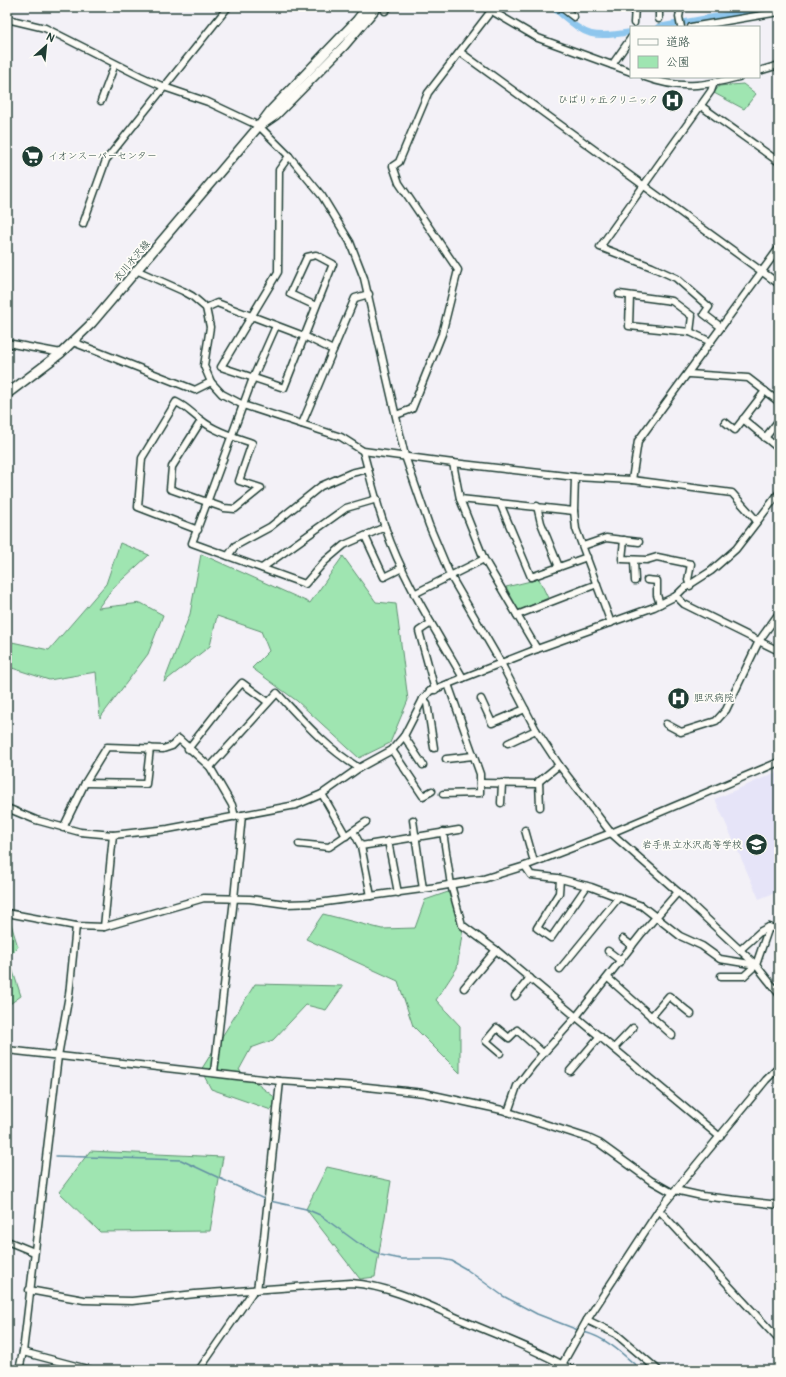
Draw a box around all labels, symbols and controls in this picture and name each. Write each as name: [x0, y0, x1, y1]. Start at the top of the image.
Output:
north arrow: [26, 26, 66, 66]
legend: [630, 26, 760, 78]
text: N: [44, 30, 57, 45]
text: 道路: [666, 35, 690, 50]
text: 公園: [666, 55, 690, 70]
hospital icon: ひばりヶ丘クリニック: [660, 87, 686, 113]
place label: ひばりヶ丘クリニック: [558, 94, 658, 106]
supermarket icon: イオンスーパーセンター: [20, 143, 46, 169]
place label: イオンスーパーセンター: [48, 150, 157, 162]
street label: 衣川水沢線: [111, 238, 153, 284]
hospital icon: 胆沢病院: [665, 685, 691, 711]
place label: 胆沢病院: [694, 692, 734, 704]
school or university icon: 岩手県立水沢高等学校: [744, 832, 770, 858]
place label: 岩手県立水沢高等学校: [642, 839, 742, 851]

